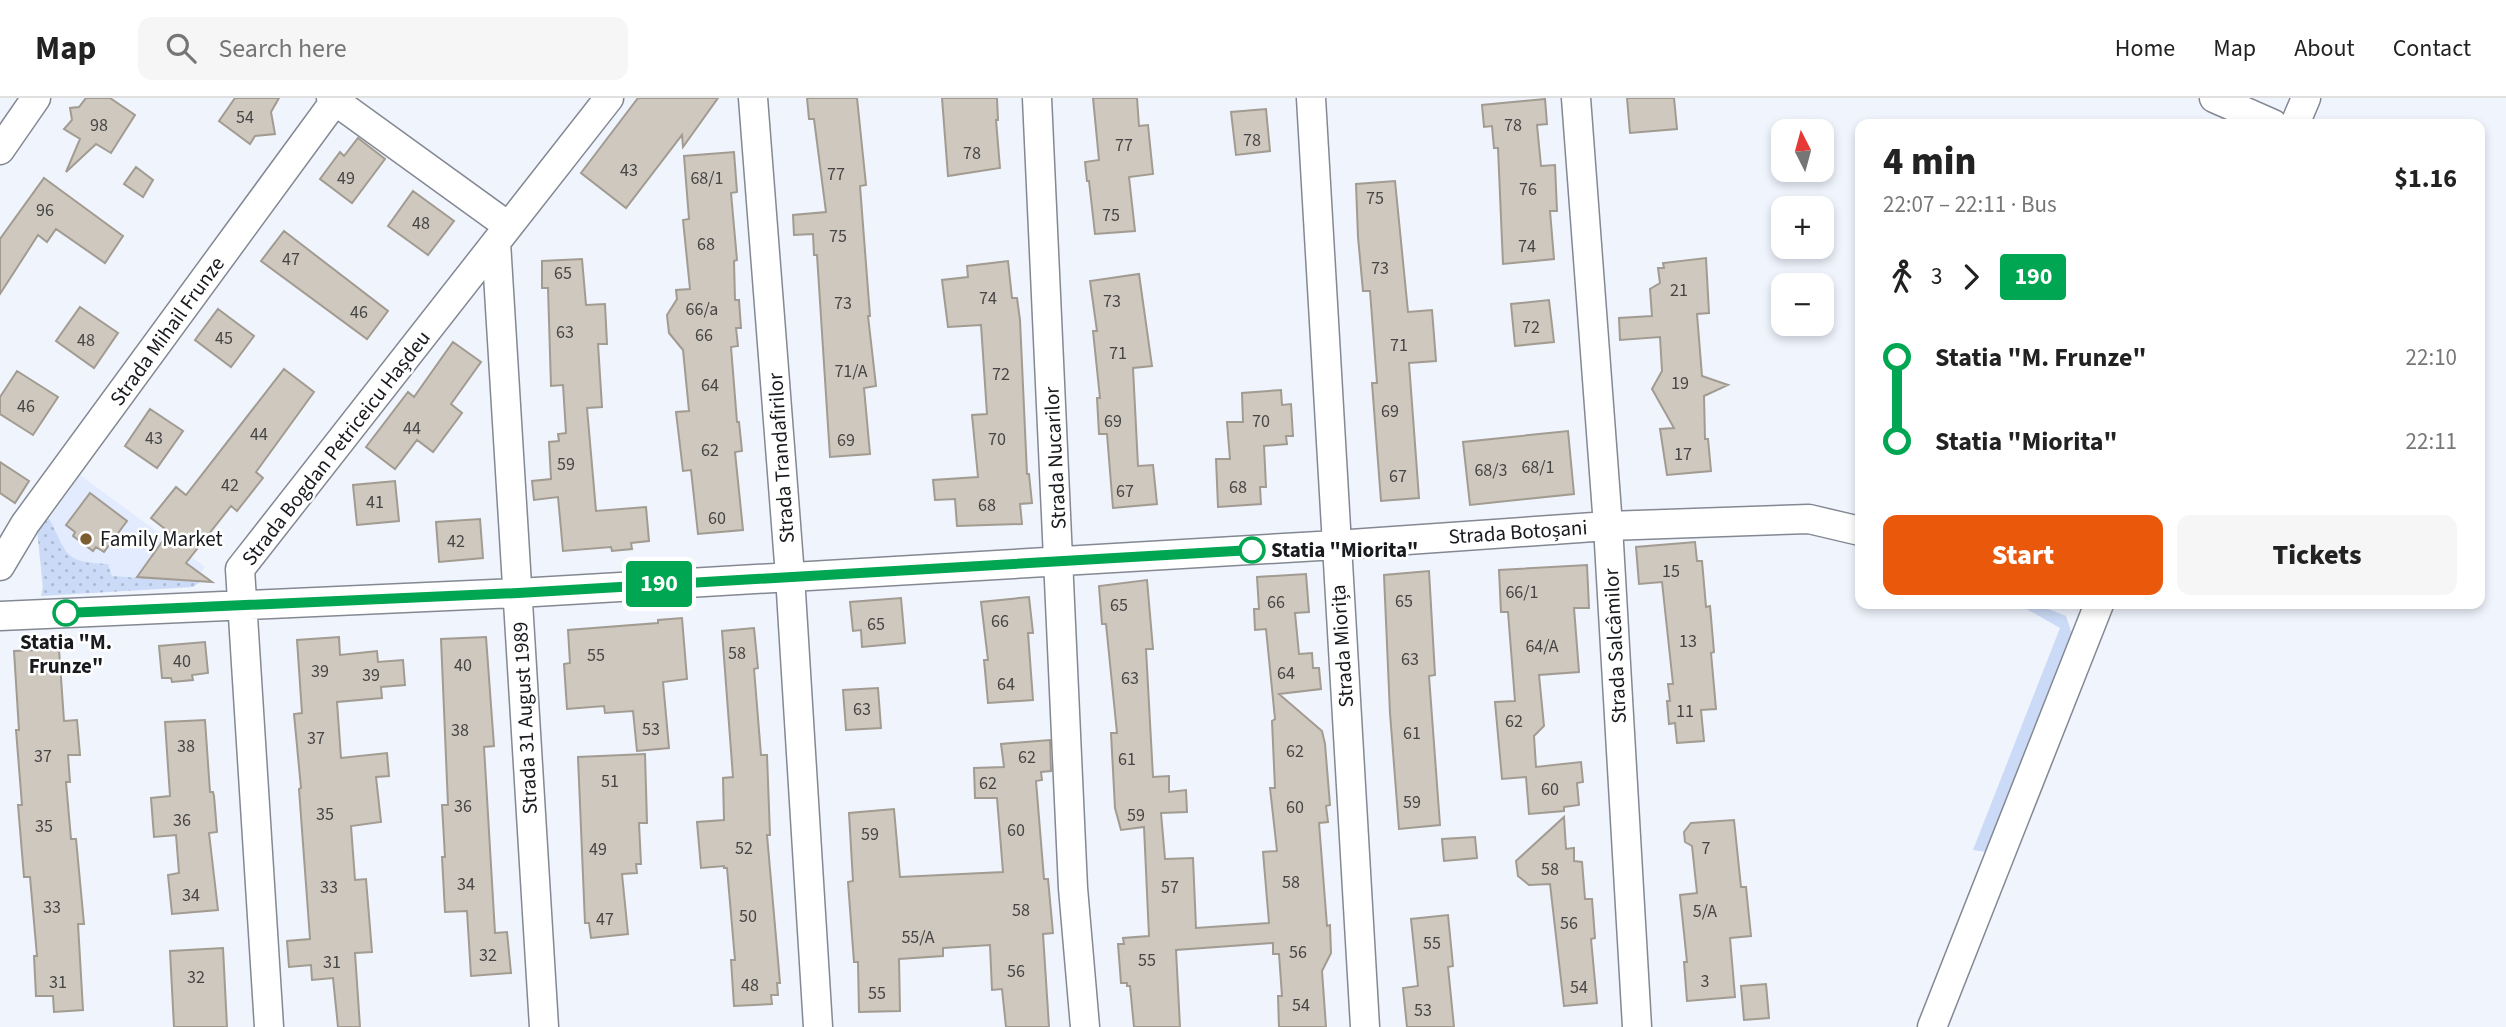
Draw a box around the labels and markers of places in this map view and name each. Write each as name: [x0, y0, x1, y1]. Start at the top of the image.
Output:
place label: Family Market: [100, 524, 223, 554]
marker: Family Market: [78, 531, 94, 547]
place label: Statia "Miorita": [1271, 535, 1418, 565]
marker: Statia "Miorita": [1239, 537, 1265, 563]
marker: Statia "M. Frunze": [53, 600, 79, 626]
place label: Statia "M. Frunze": [20, 627, 112, 681]

